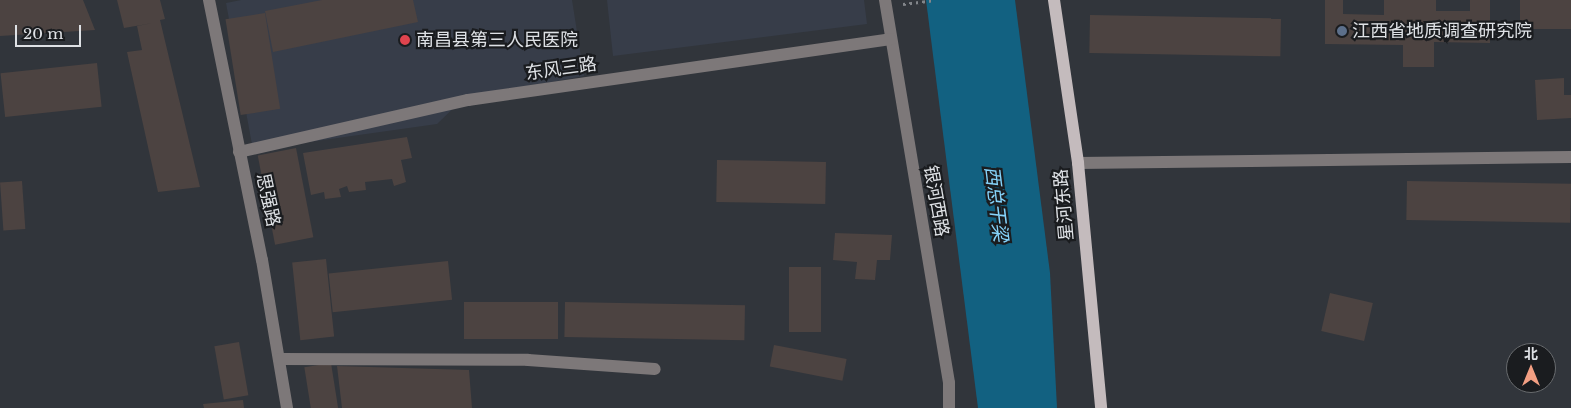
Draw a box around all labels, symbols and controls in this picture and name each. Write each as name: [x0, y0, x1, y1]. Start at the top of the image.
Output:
scale bar: [18, 15, 84, 47]
place label: 江西省地质调查研究院: [1352, 20, 1532, 42]
text: 20 m: [23, 24, 63, 43]
marker: 江西省地质调查研究院: [1336, 25, 1348, 37]
place label: 南昌县第三人民医院: [416, 29, 578, 51]
marker: 南昌县第三人民医院: [398, 33, 412, 47]
street label: 东风三路: [524, 53, 598, 85]
street label: 银河西路: [919, 164, 953, 238]
water label: 西总干梁: [980, 165, 1012, 243]
street label: 星河东路: [1050, 168, 1078, 242]
street label: 思强路: [252, 171, 284, 229]
north arrow: [1506, 343, 1556, 393]
text: 北: [1524, 345, 1538, 363]

